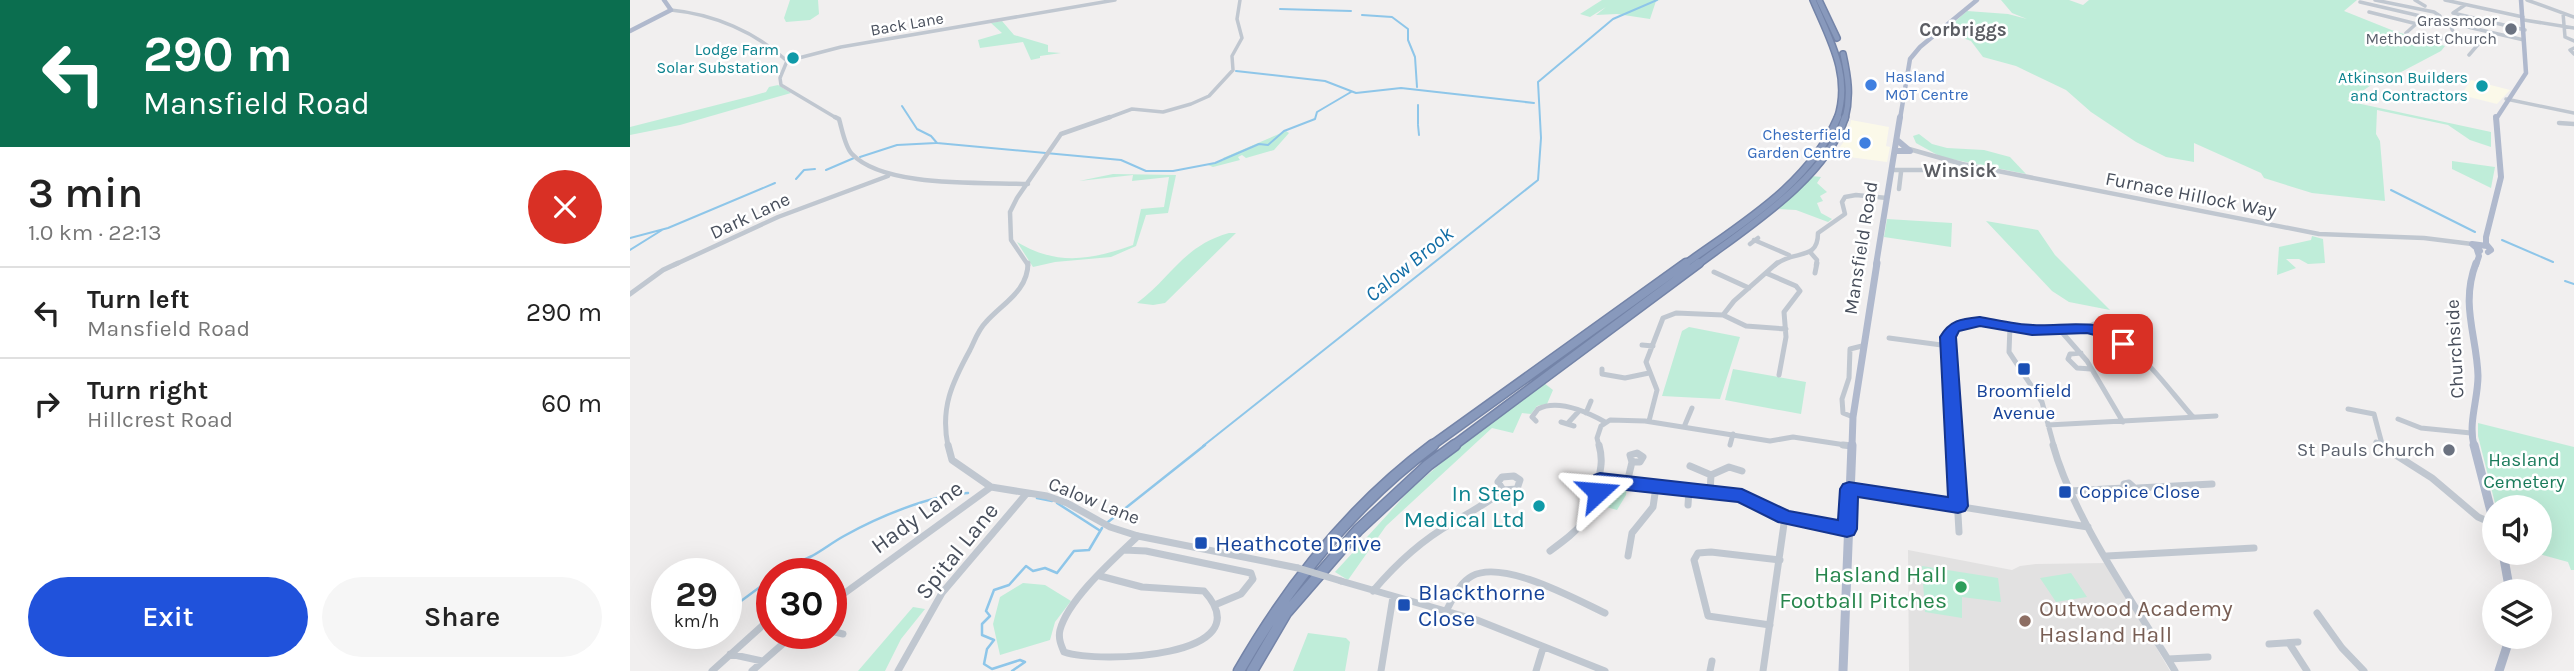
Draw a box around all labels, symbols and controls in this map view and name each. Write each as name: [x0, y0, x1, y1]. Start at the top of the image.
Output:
street label: Back Lane: [869, 8, 945, 40]
place label: Grassmoor Methodist Church: [2365, 11, 2497, 48]
district label: Corbriggs: [1919, 19, 2007, 41]
marker: Grassmoor Methodist Church: [2503, 21, 2519, 37]
text: 290 m: [143, 26, 292, 83]
icon: left: [28, 28, 119, 119]
place label: Lodge Farm Solar Substation: [656, 40, 779, 77]
marker: Lodge Farm Solar Substation: [785, 50, 801, 66]
place label: Hasland MOT Centre: [1885, 67, 1968, 104]
place label: Atkinson Builders and Contractors: [2338, 68, 2468, 105]
marker: Hasland MOT Centre: [1863, 77, 1879, 93]
marker: Atkinson Builders and Contractors: [2474, 78, 2490, 94]
text: Mansfield Road: [143, 85, 370, 122]
place label: Chesterfield Garden Centre: [1747, 125, 1851, 162]
marker: Chesterfield Garden Centre: [1857, 135, 1873, 151]
district label: Winsick: [1923, 160, 1997, 182]
text: 3 min: [28, 168, 143, 218]
street label: Furnace Hillock Way: [2104, 168, 2279, 222]
button: close: [528, 170, 602, 244]
street label: Mansfield Road: [1840, 180, 1882, 316]
street label: Dark Lane: [707, 188, 793, 244]
text: 1.0 km · 22:13: [28, 219, 161, 246]
water label: Calow Brook: [1360, 221, 1458, 307]
text: Turn left: [87, 284, 189, 315]
icon: left: [28, 294, 66, 332]
text: 290 m: [526, 297, 602, 328]
street label: Churchside: [2441, 299, 2469, 399]
pin: [2093, 314, 2153, 374]
text: Mansfield Road: [87, 315, 250, 342]
icon: arrive: [2104, 325, 2142, 363]
marker: Broomfield Avenue: [2016, 361, 2032, 377]
text: Turn right: [87, 375, 208, 406]
place label: Broomfield Avenue: [1976, 380, 2072, 424]
icon: right: [28, 385, 66, 423]
text: 60 m: [541, 388, 602, 419]
text: Hillcrest Road: [87, 406, 233, 433]
place label: St Pauls Church: [2297, 439, 2435, 461]
marker: St Pauls Church: [2441, 442, 2457, 458]
park label: Hasland Cemetery: [2483, 449, 2565, 493]
position arrow: [1561, 455, 1635, 529]
street label: Calow Lane: [1045, 473, 1143, 529]
street label: Hady Lane: [866, 475, 968, 559]
place label: In Step Medical Ltd: [1404, 480, 1525, 533]
place label: Coppice Close: [2079, 481, 2200, 503]
marker: Coppice Close: [2057, 484, 2073, 500]
map controls: [2482, 495, 2552, 649]
button: sound: [2482, 495, 2552, 565]
street label: Spital Lane: [910, 497, 1004, 605]
marker: In Step Medical Ltd: [1531, 498, 1547, 514]
place label: Heathcote Drive: [1215, 530, 1381, 557]
marker: Heathcote Drive: [1193, 535, 1209, 551]
speed limit sign: 30: [756, 558, 847, 649]
place label: Hasland Hall Football Pitches: [1779, 561, 1947, 614]
text: 29: [675, 574, 718, 615]
button: Exit: [28, 577, 308, 657]
button: Share: [322, 577, 602, 657]
place label: Blackthorne Close: [1418, 579, 1545, 632]
marker: Hasland Hall Football Pitches: [1953, 579, 1969, 595]
button: layers: [2482, 579, 2552, 649]
place label: Outwood Academy Hasland Hall: [2039, 595, 2233, 648]
marker: Blackthorne Close: [1396, 597, 1412, 613]
text: km/h: [674, 610, 719, 632]
marker: Outwood Academy Hasland Hall: [2017, 613, 2033, 629]

